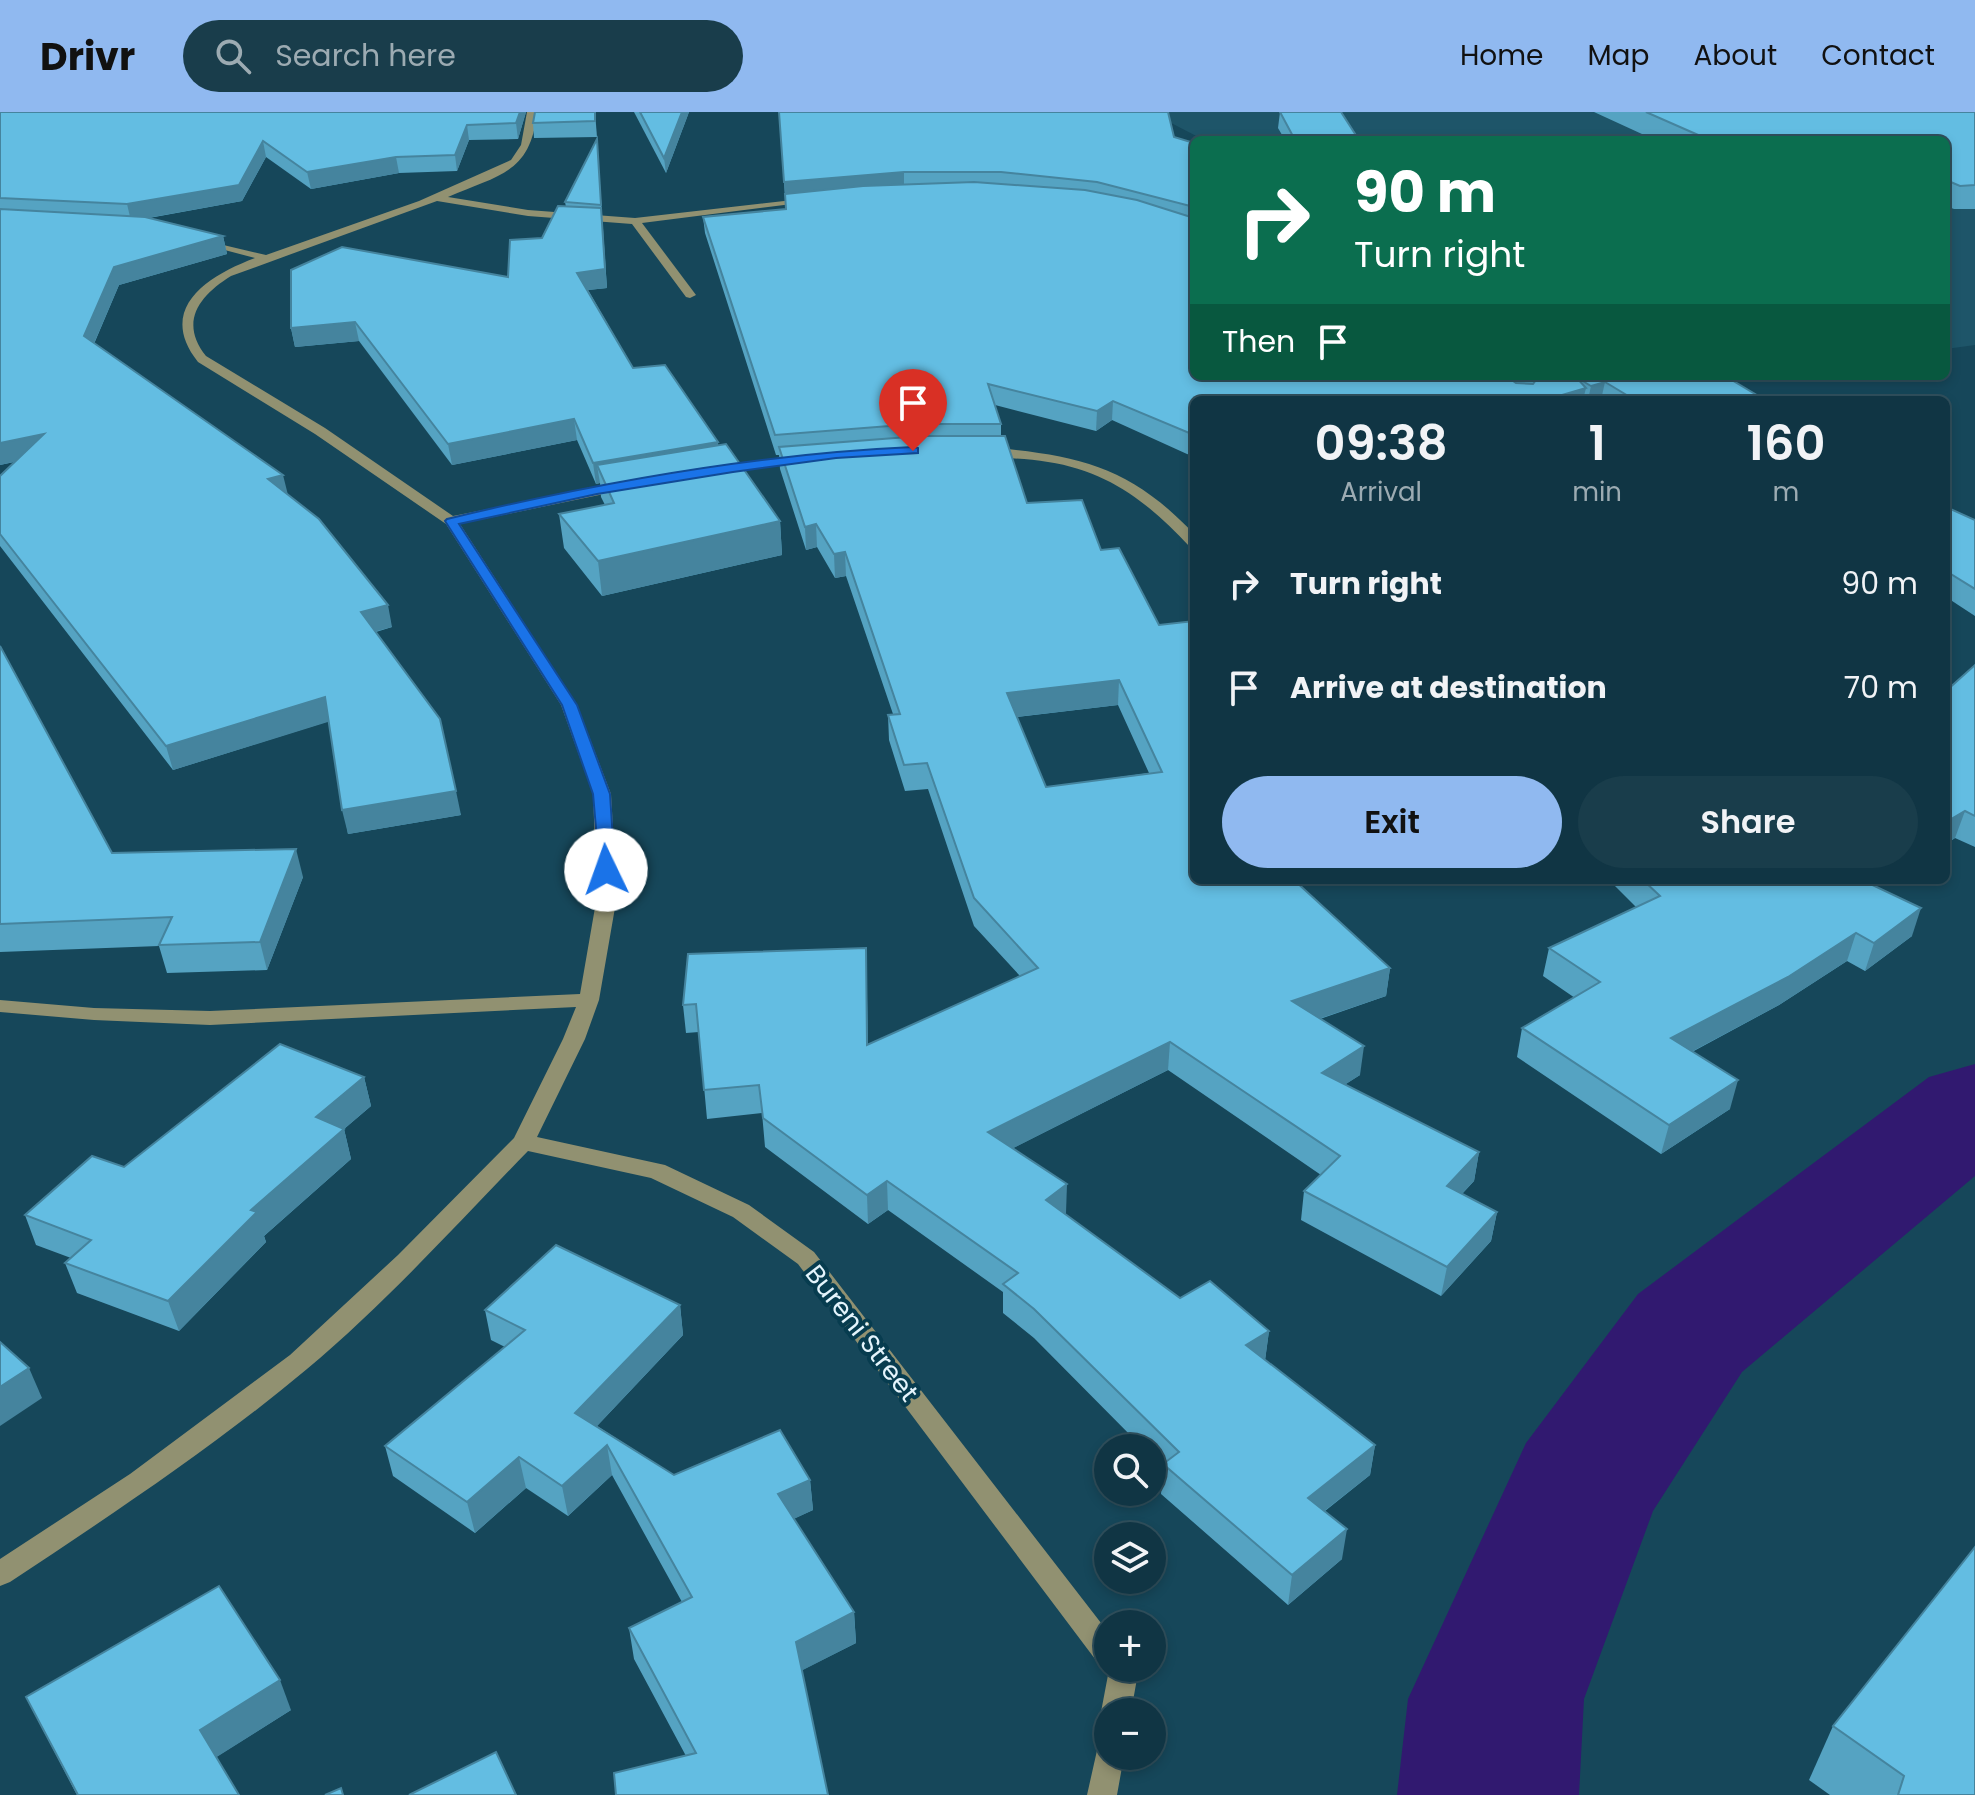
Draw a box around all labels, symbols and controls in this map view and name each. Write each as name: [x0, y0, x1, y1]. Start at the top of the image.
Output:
search box: [183, 20, 743, 92]
text: Drivr: [40, 30, 135, 83]
icon: search: [211, 34, 255, 78]
text: Search here: [275, 34, 456, 77]
text: Home: [1460, 36, 1543, 75]
text: Map: [1587, 36, 1649, 75]
text: About: [1693, 36, 1777, 75]
text: Contact: [1821, 36, 1935, 75]
text: 90 m: [1354, 153, 1496, 232]
icon: right: [1222, 168, 1326, 272]
text: Turn right: [1354, 229, 1525, 280]
text: Then: [1222, 320, 1295, 363]
icon: arrive: [1311, 320, 1355, 364]
pin: [879, 369, 947, 451]
icon: arrive: [891, 381, 935, 425]
text: 09:38: [1314, 410, 1448, 477]
text: 1: [1588, 410, 1606, 477]
text: 160: [1746, 410, 1826, 477]
text: Arrival: [1340, 474, 1422, 510]
text: min: [1572, 474, 1622, 510]
text: m: [1773, 474, 1799, 510]
icon: right: [1222, 562, 1266, 606]
text: Turn right: [1290, 562, 1442, 605]
text: 90 m: [1841, 562, 1918, 605]
icon: arrive: [1222, 666, 1266, 710]
text: Arrive at destination: [1290, 666, 1607, 709]
text: 70 m: [1844, 666, 1918, 709]
button: Exit: [1222, 776, 1562, 868]
button: Share: [1578, 776, 1918, 868]
position arrow: [564, 828, 648, 912]
street label: Bureni Street: [797, 1257, 927, 1409]
map controls: [1094, 1434, 1166, 1770]
button: search: [1094, 1434, 1166, 1506]
button: layers: [1094, 1522, 1166, 1594]
button: +: [1094, 1610, 1166, 1682]
button: −: [1094, 1698, 1166, 1770]

